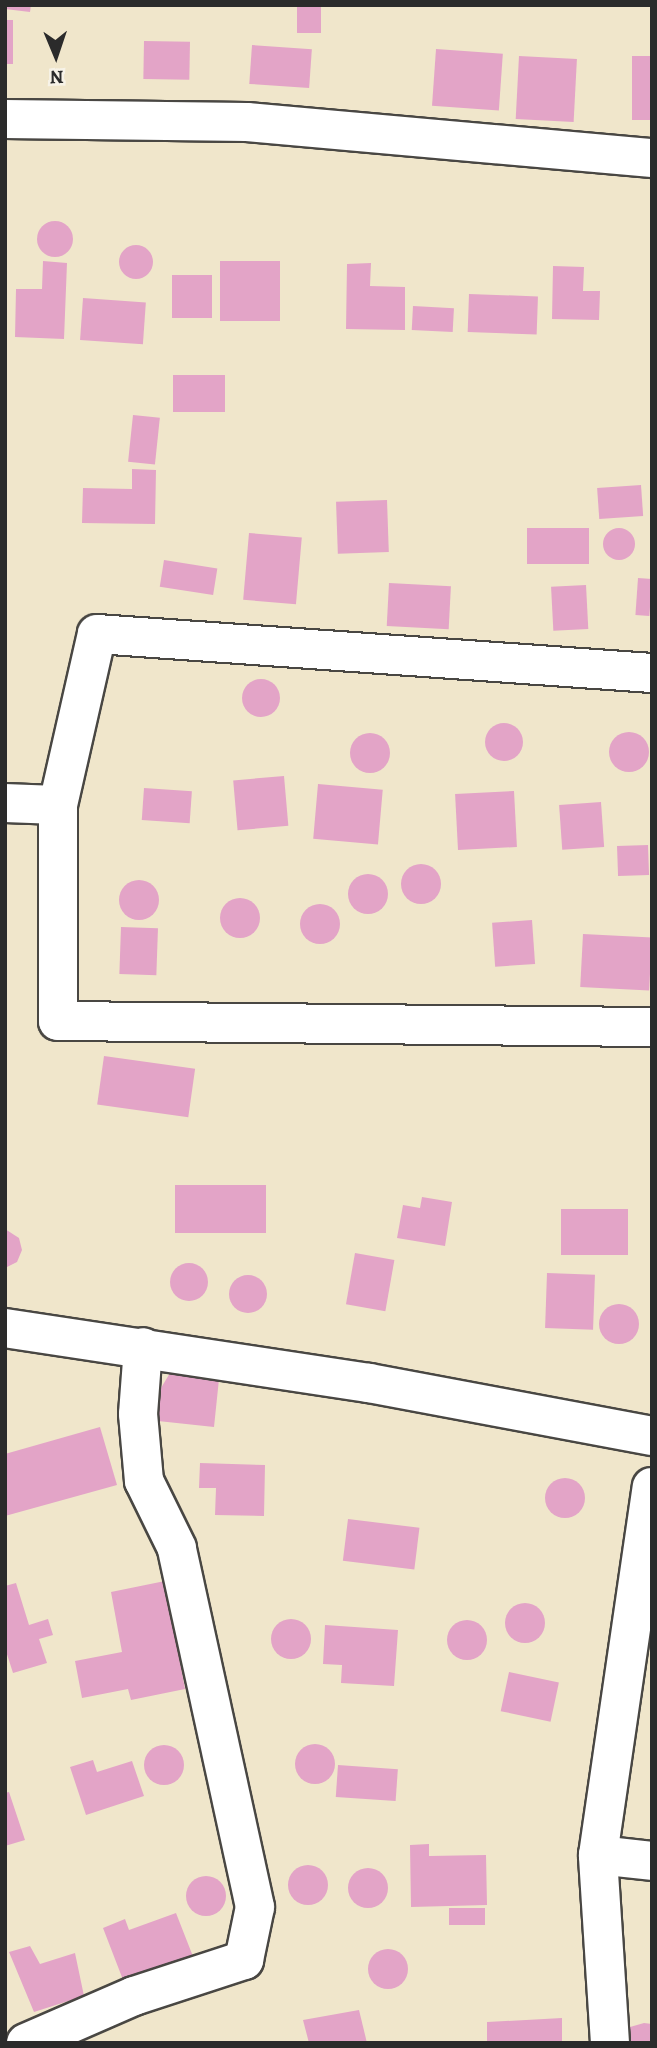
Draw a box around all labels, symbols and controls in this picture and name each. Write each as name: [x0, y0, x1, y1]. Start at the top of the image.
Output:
north arrow: [21, 21, 91, 91]
text: N: [49, 64, 64, 90]

